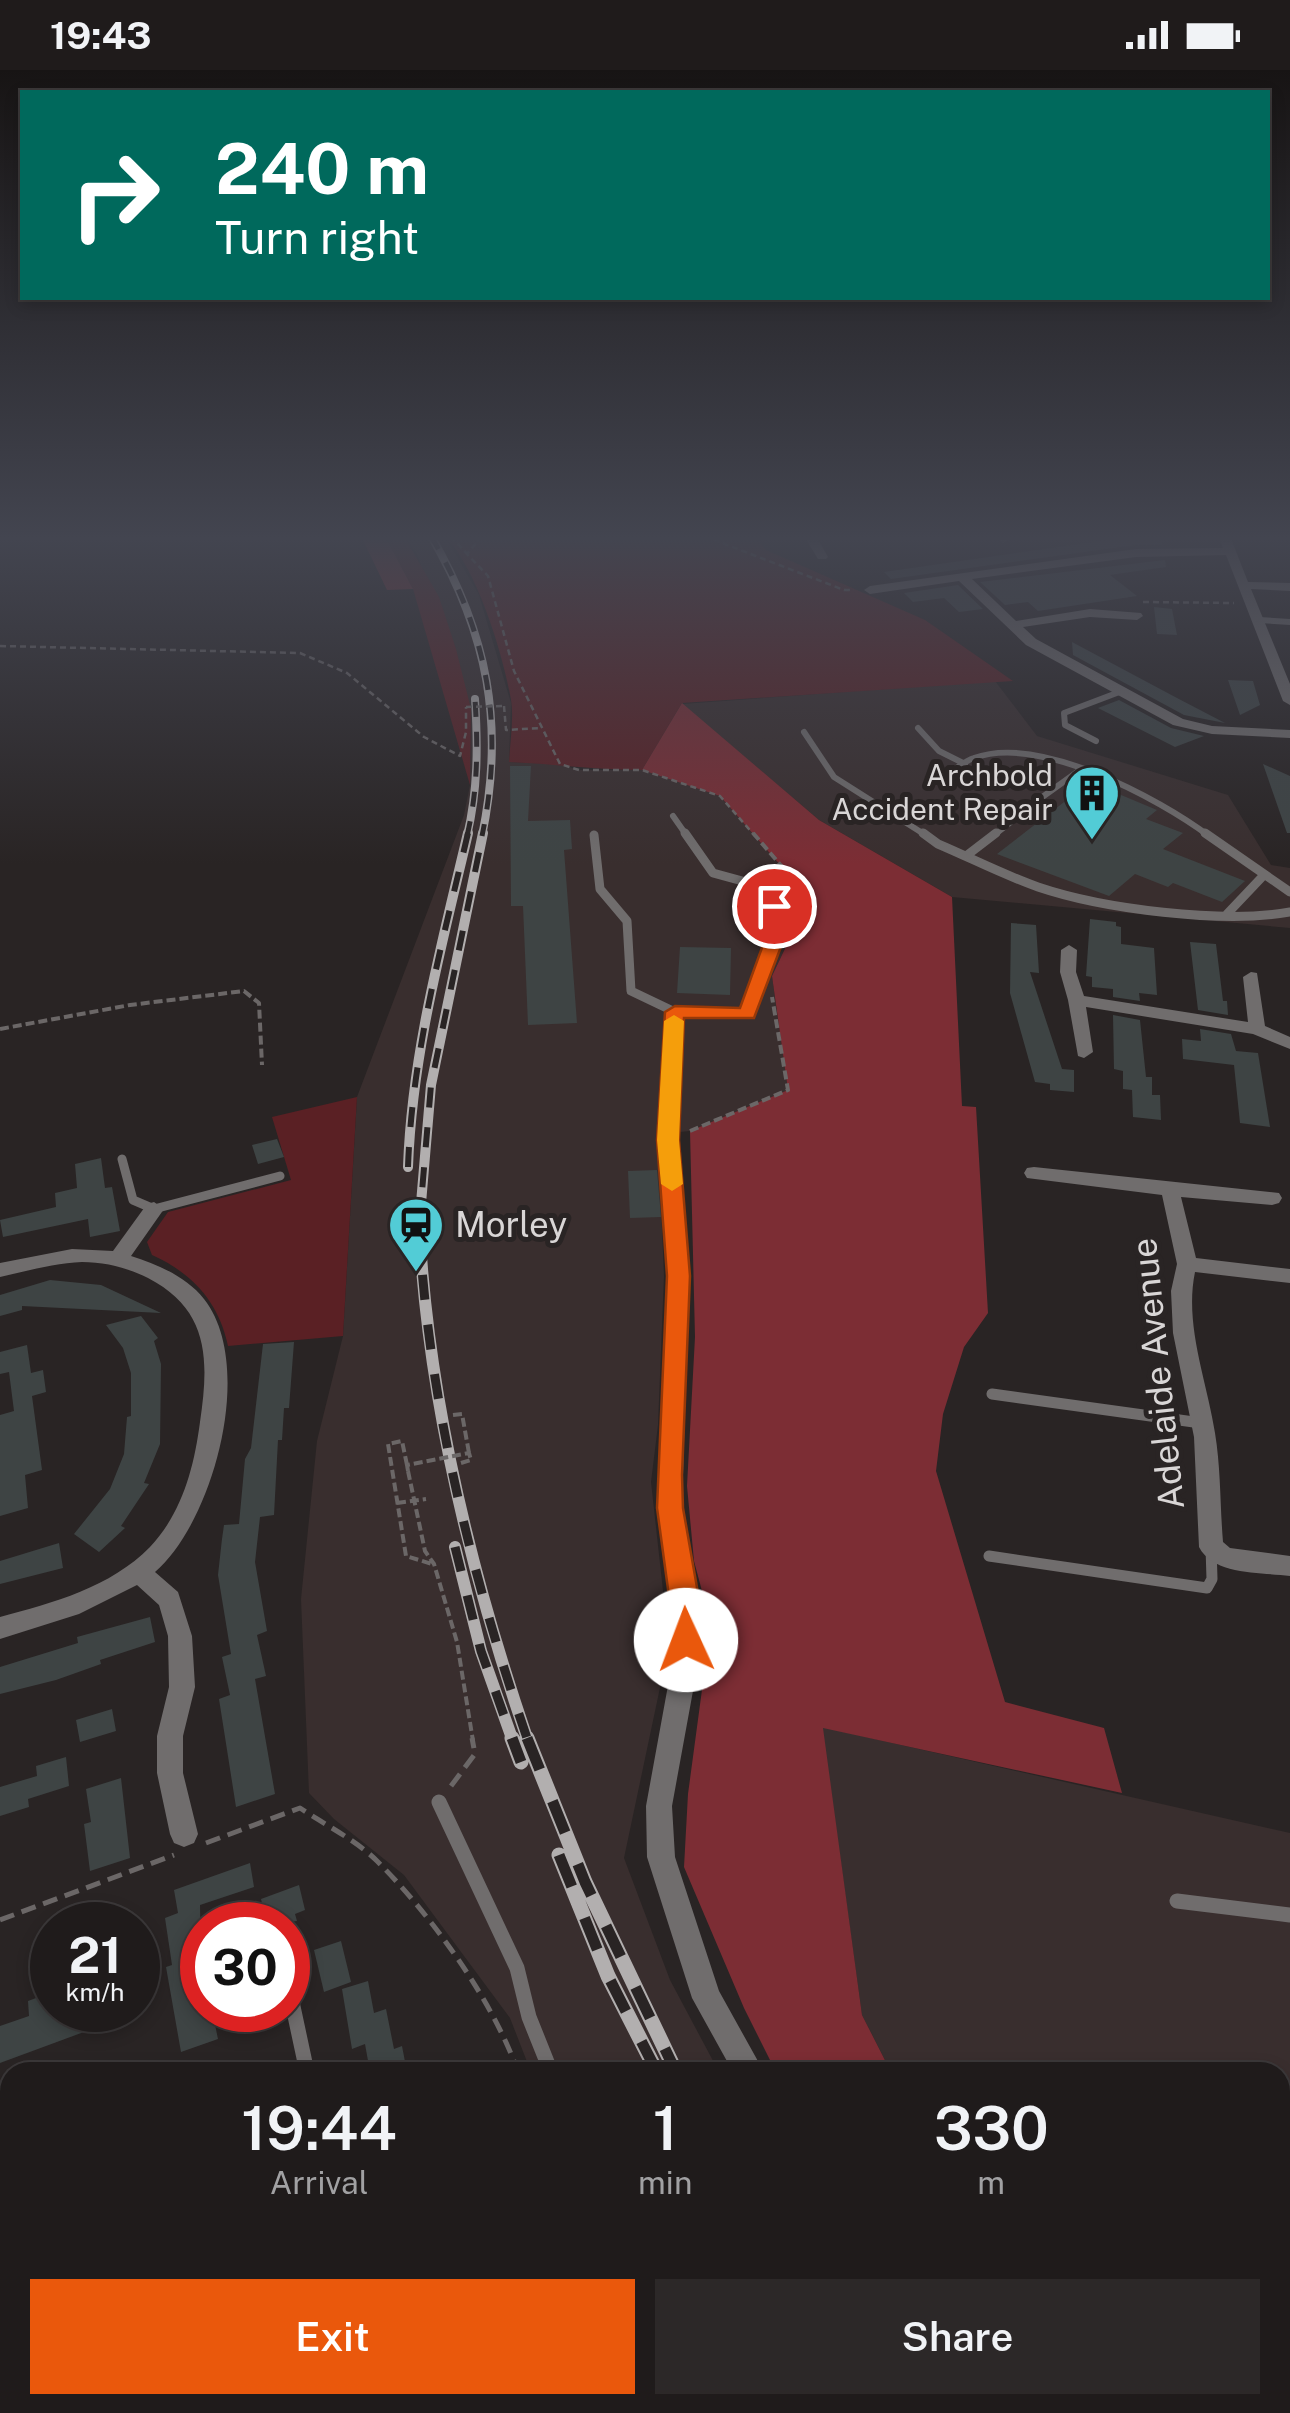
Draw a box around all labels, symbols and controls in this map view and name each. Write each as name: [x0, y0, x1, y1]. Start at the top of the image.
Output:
text: 19:43: [50, 13, 152, 58]
text: 240 m: [215, 127, 429, 210]
icon: right: [50, 130, 180, 260]
text: Turn right: [215, 211, 419, 264]
place label: Archbold Accident Repair: [831, 757, 1053, 827]
building icon: Archbold Accident Repair: [1062, 763, 1122, 842]
pin: [732, 864, 817, 949]
icon: arrive: [747, 879, 802, 934]
station icon: Morley: [386, 1195, 446, 1274]
place label: Morley: [455, 1204, 567, 1245]
street label: Adelaide Avenue: [1123, 1236, 1192, 1512]
position arrow: [634, 1588, 738, 1692]
speed limit sign: 30: [180, 1902, 310, 2032]
text: 21: [68, 1925, 122, 1984]
text: km/h: [66, 1977, 124, 2007]
text: 19:44: [241, 2093, 397, 2164]
text: 1: [653, 2093, 678, 2164]
text: 330: [934, 2093, 1049, 2164]
text: Arrival: [270, 2164, 368, 2201]
text: min: [638, 2164, 692, 2201]
text: m: [977, 2164, 1005, 2201]
button: Exit: [30, 2279, 635, 2394]
button: Share: [655, 2279, 1260, 2394]

